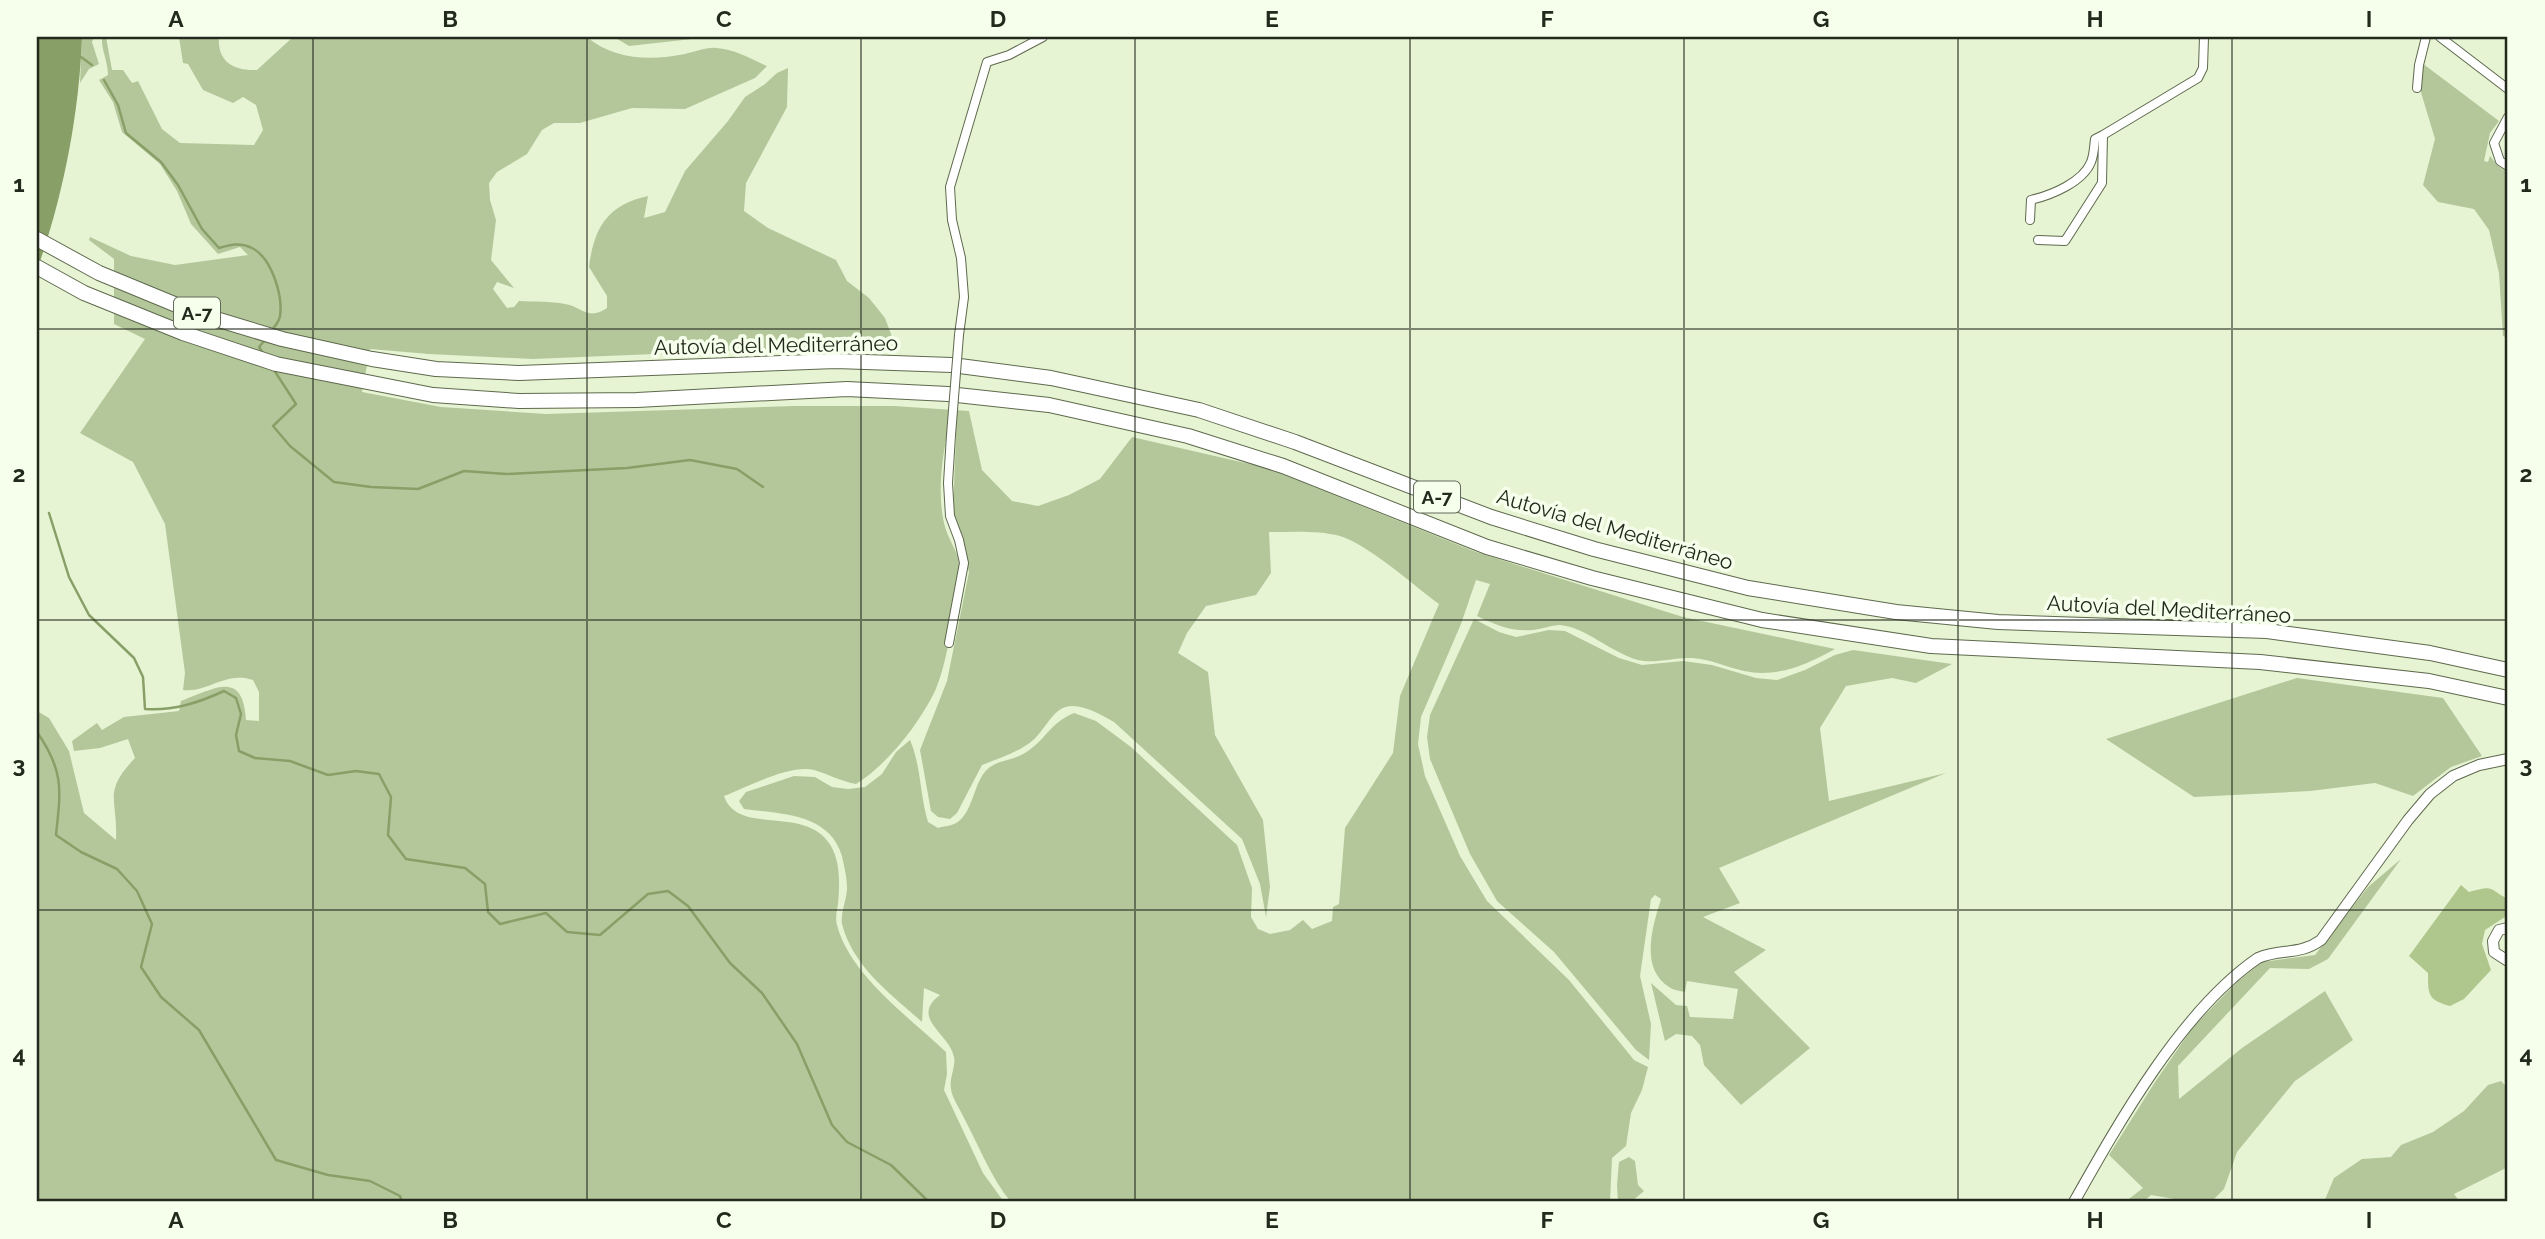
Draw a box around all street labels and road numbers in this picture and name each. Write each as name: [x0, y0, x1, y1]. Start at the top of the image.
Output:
road number: A-7: [174, 298, 220, 328]
street label: Autovía del Mediterráneo: [654, 330, 898, 360]
road number: A-7: [1414, 482, 1460, 512]
street label: Autovía del Mediterráneo: [1494, 483, 1736, 575]
street label: Autovía del Mediterráneo: [2046, 590, 2292, 628]

